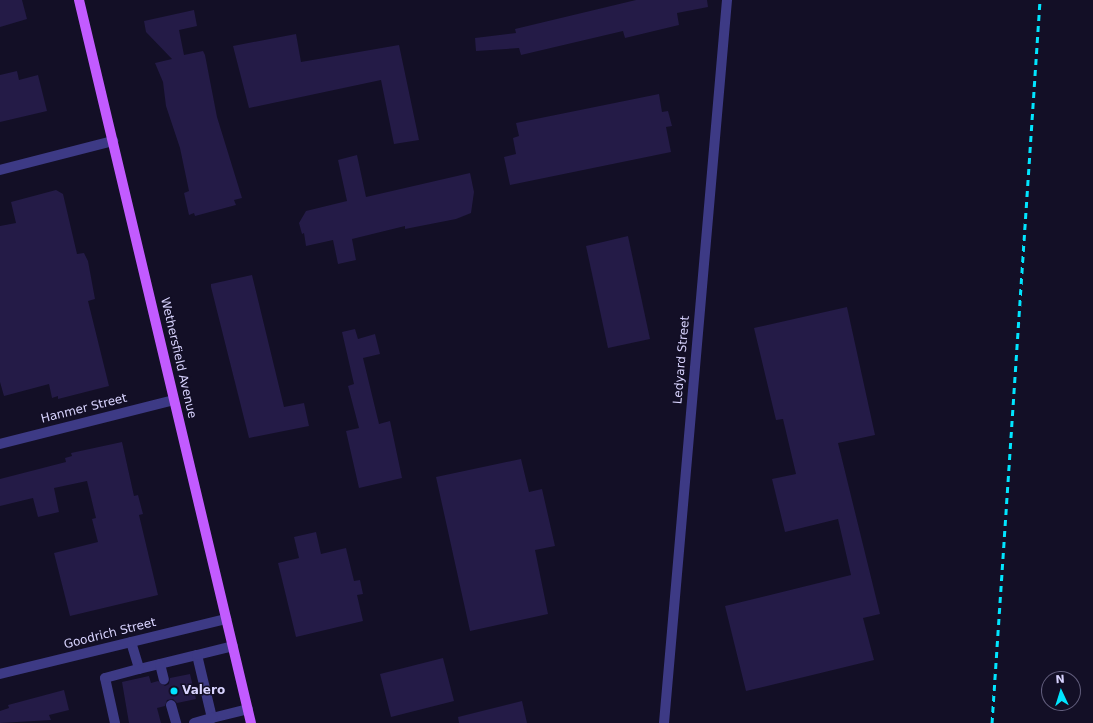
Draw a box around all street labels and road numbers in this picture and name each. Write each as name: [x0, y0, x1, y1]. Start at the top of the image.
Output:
street label: Wethersfield Avenue: [157, 296, 199, 420]
street label: Ledyard Street: [671, 315, 693, 405]
street label: Hanmer Street: [39, 391, 129, 427]
street label: Goodrich Street: [62, 616, 158, 652]

